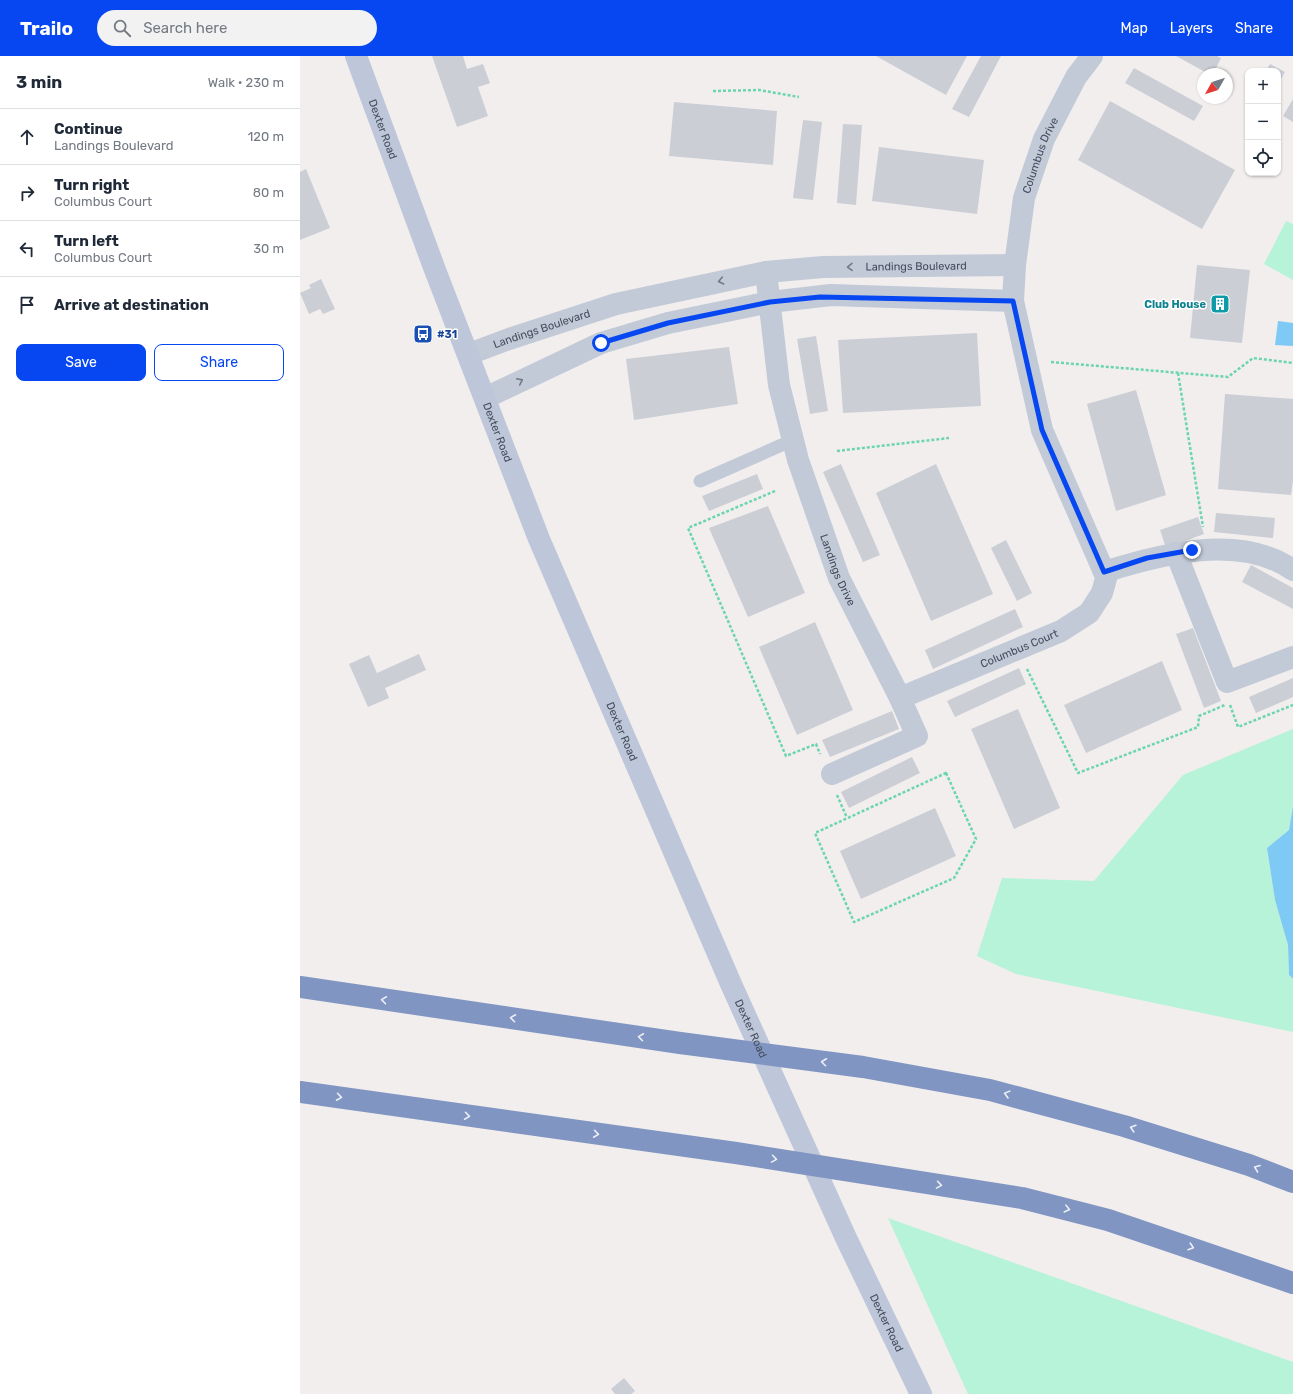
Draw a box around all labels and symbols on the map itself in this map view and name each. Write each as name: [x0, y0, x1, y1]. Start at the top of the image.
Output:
north arrow: [1197, 68, 1233, 104]
street label: Dexter Road: [366, 97, 400, 161]
street label: Columbus Drive: [1020, 115, 1061, 195]
street label: Landings Boulevard: [865, 259, 967, 273]
one-way arrow: [847, 263, 853, 271]
one-way arrow: [718, 276, 724, 284]
building icon: Club House: [1209, 293, 1231, 315]
place label: Club House: [1144, 298, 1206, 311]
street label: Landings Boulevard: [491, 306, 592, 351]
bus stop icon: #31: [412, 323, 434, 345]
place label: #31: [437, 328, 457, 341]
route start: [592, 334, 610, 352]
one-way arrow: [516, 378, 524, 386]
street label: Dexter Road: [480, 401, 515, 464]
street label: Landings Drive: [818, 532, 858, 608]
route end: [1183, 541, 1201, 559]
street label: Columbus Court: [978, 626, 1061, 670]
street label: Dexter Road: [604, 700, 640, 763]
one-way arrow: [381, 996, 387, 1005]
street label: Dexter Road: [732, 997, 770, 1060]
one-way arrow: [509, 1014, 516, 1023]
one-way arrow: [638, 1033, 644, 1042]
one-way arrow: [821, 1058, 827, 1067]
one-way arrow: [1004, 1091, 1011, 1099]
one-way arrow: [336, 1092, 342, 1101]
one-way arrow: [464, 1111, 470, 1120]
one-way arrow: [1129, 1124, 1136, 1133]
one-way arrow: [593, 1129, 599, 1138]
one-way arrow: [771, 1154, 777, 1163]
one-way arrow: [1253, 1164, 1260, 1172]
one-way arrow: [936, 1180, 942, 1189]
one-way arrow: [1064, 1205, 1070, 1213]
one-way arrow: [1188, 1243, 1195, 1251]
street label: Dexter Road: [867, 1292, 906, 1354]

